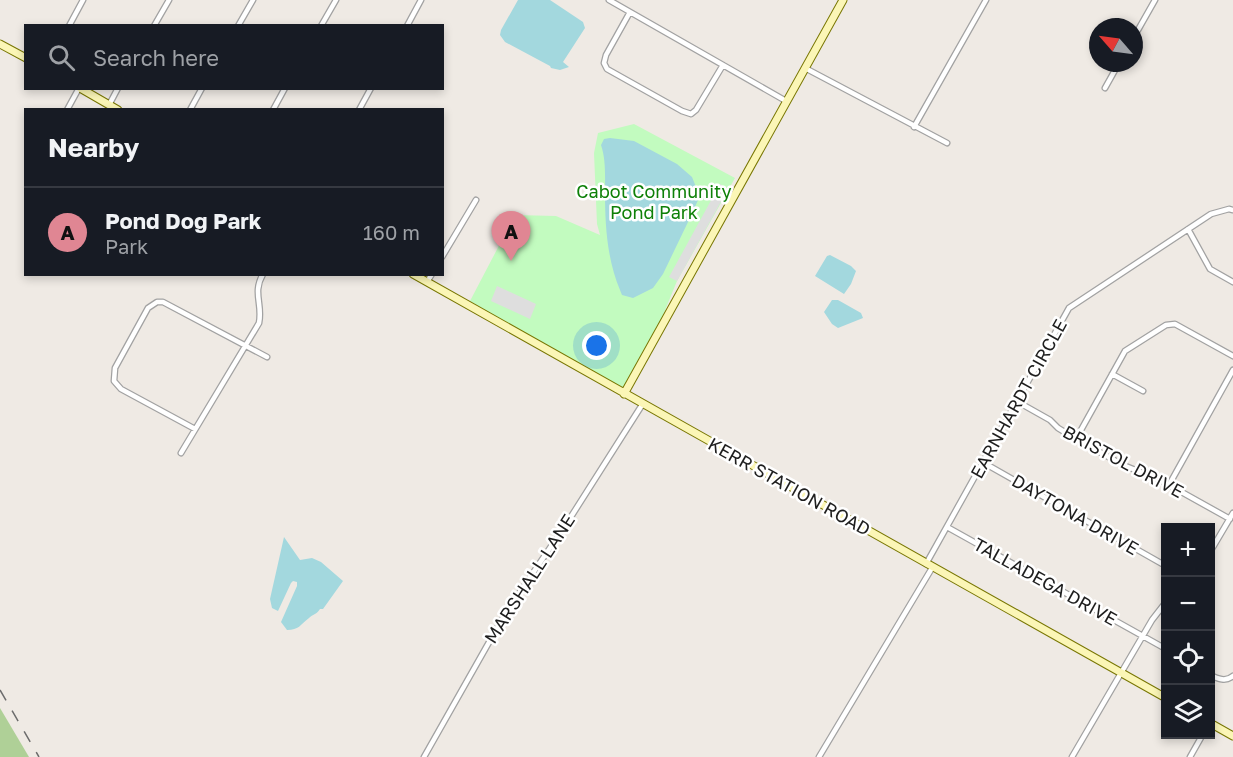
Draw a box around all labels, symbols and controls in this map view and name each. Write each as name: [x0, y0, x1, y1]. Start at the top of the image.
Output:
north arrow: [1089, 18, 1143, 72]
search box: [24, 24, 444, 90]
icon: search: [45, 41, 78, 74]
text: Search here: [93, 44, 219, 71]
text: Nearby: [48, 132, 139, 163]
park label: Cabot Community Pond Park: [576, 180, 732, 223]
text: Pond Dog Park: [105, 207, 262, 234]
pin: A: [492, 212, 530, 261]
text: A: [60, 220, 75, 244]
text: 160 m: [363, 220, 420, 244]
text: Park: [105, 234, 148, 258]
street label: EARNHARDT CIRCLE: [965, 315, 1071, 482]
your location: [582, 331, 611, 360]
street label: BRISTOL DRIVE: [1059, 420, 1188, 502]
street label: KERR STATION ROAD: [704, 432, 875, 540]
street label: DAYTONA DRIVE: [1008, 469, 1143, 559]
street label: MARSHALL LANE: [479, 510, 579, 647]
map controls: [1161, 523, 1215, 739]
button: +: [1161, 523, 1215, 577]
street label: TALLADEGA DRIVE: [970, 533, 1121, 630]
button: −: [1161, 577, 1215, 631]
button: locate: [1161, 631, 1215, 685]
button: layers: [1161, 685, 1215, 739]

